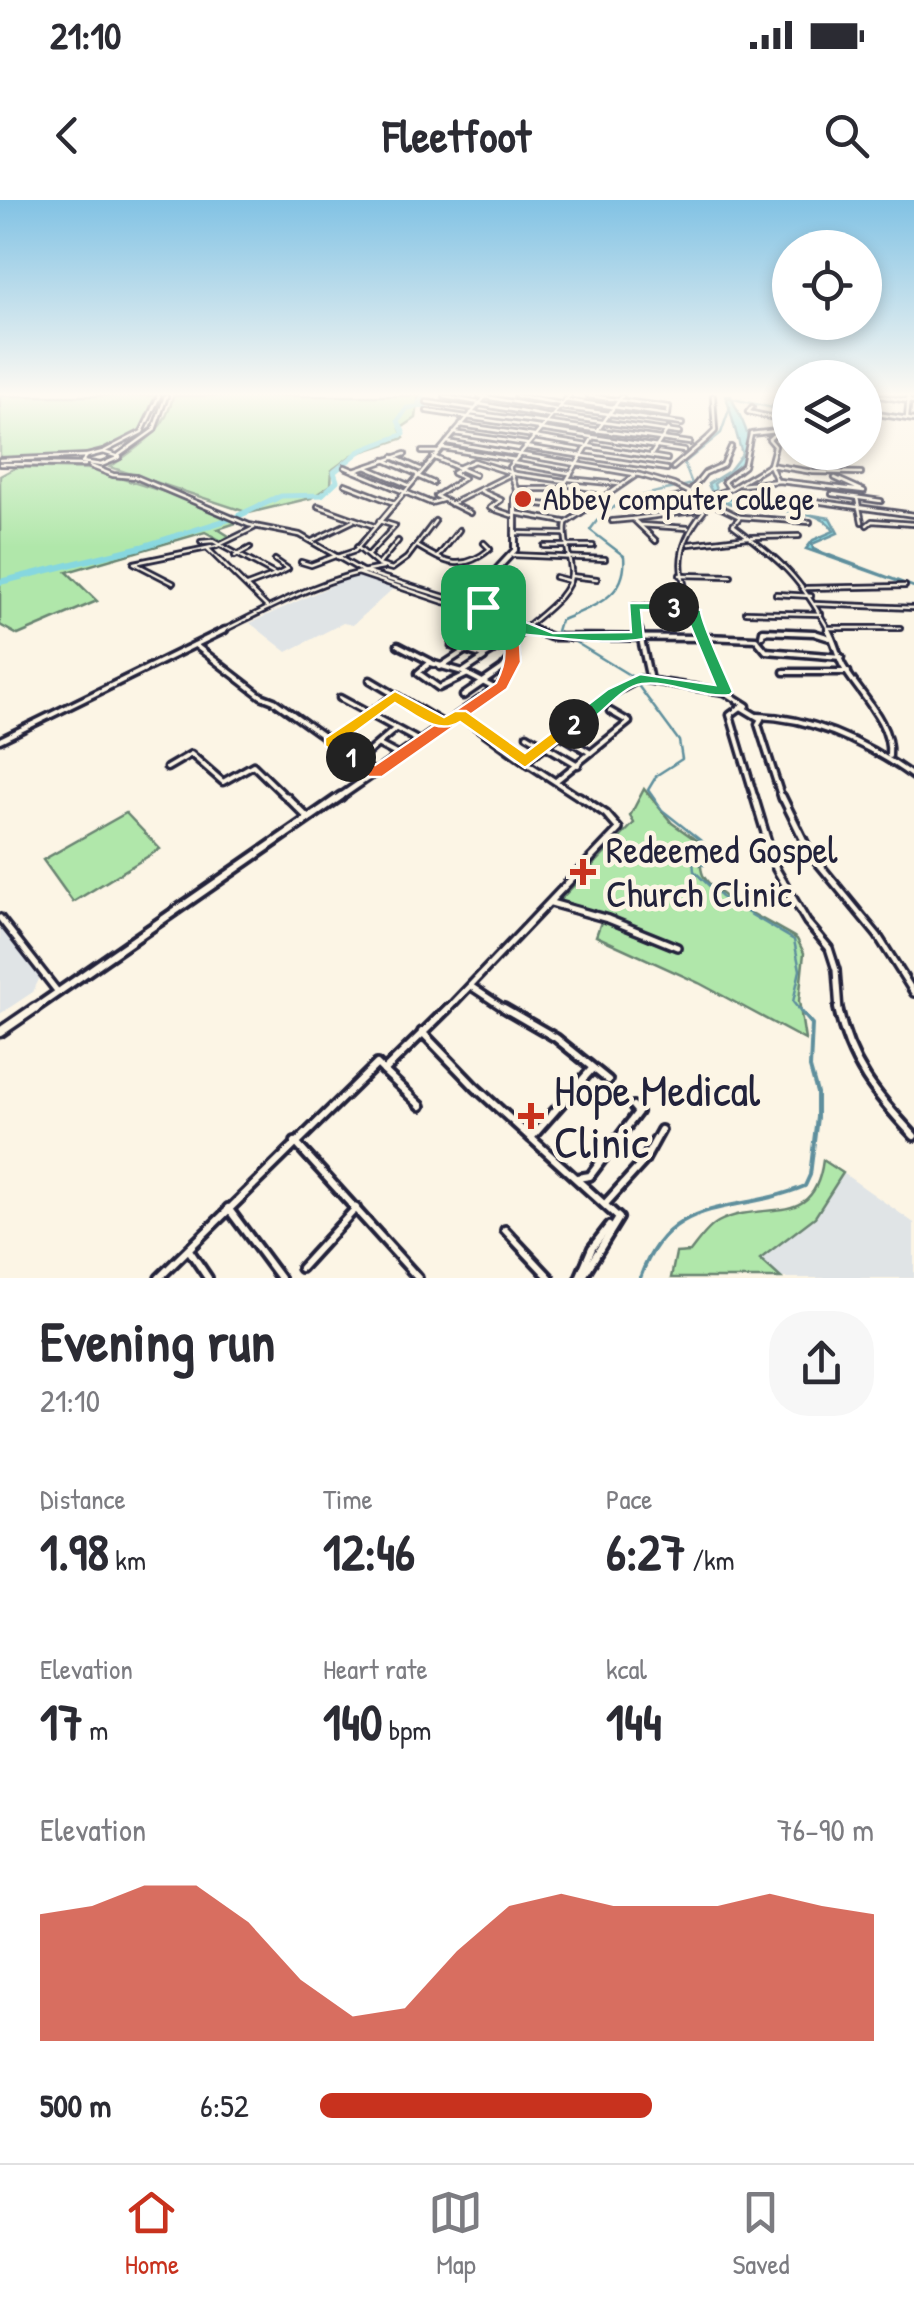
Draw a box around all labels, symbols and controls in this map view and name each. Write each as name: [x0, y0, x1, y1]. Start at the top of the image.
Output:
text: 21:10: [50, 9, 121, 61]
text: Fleetfoot: [383, 105, 531, 166]
icon: back: [40, 108, 95, 163]
icon: search: [819, 108, 874, 163]
map controls: [772, 230, 882, 470]
button: locate: [772, 230, 882, 340]
button: layers: [772, 360, 882, 470]
place label: Abbey computer college: [543, 477, 815, 520]
marker: Abbey computer college: [512, 488, 534, 510]
pin: [441, 565, 526, 650]
icon: arrive: [456, 580, 511, 635]
pin: 3: [649, 582, 699, 632]
text: 3: [668, 588, 680, 626]
pin: 2: [549, 699, 599, 749]
text: 2: [567, 705, 581, 743]
pin: 1: [326, 732, 376, 782]
text: 1: [346, 738, 356, 776]
place label: Redeemed Gospel Church Clinic: [606, 823, 839, 919]
marker: Redeemed Gospel Church Clinic: [570, 859, 596, 885]
place label: Hope Medical Clinic: [554, 1059, 760, 1172]
marker: Hope Medical Clinic: [518, 1103, 544, 1129]
text: Evening run: [40, 1304, 275, 1378]
button: share: [769, 1311, 874, 1416]
text: 21:10: [40, 1379, 100, 1422]
text: Distance: [40, 1480, 126, 1518]
text: Time: [323, 1480, 373, 1518]
text: Pace: [606, 1480, 652, 1518]
text: 1.98: [40, 1518, 109, 1586]
text: 12:46: [323, 1518, 415, 1586]
text: 6:27: [606, 1518, 686, 1586]
text: km: [109, 1541, 146, 1579]
text: /km: [686, 1541, 735, 1579]
text: Elevation: [40, 1650, 133, 1688]
text: Heart rate: [323, 1650, 428, 1688]
text: kcal: [606, 1650, 647, 1688]
text: 17: [40, 1688, 83, 1756]
text: 140: [323, 1688, 382, 1756]
text: 144: [606, 1688, 662, 1756]
text: m: [83, 1711, 108, 1749]
text: bpm: [382, 1711, 431, 1749]
text: Elevation: [40, 1808, 146, 1851]
text: 76–90 m: [777, 1808, 874, 1851]
text: 500 m: [40, 2084, 111, 2127]
text: 6:52: [200, 2084, 249, 2127]
tab: Home: [124, 2185, 179, 2283]
tab: Map: [428, 2185, 483, 2283]
tab: Saved: [732, 2185, 790, 2283]

